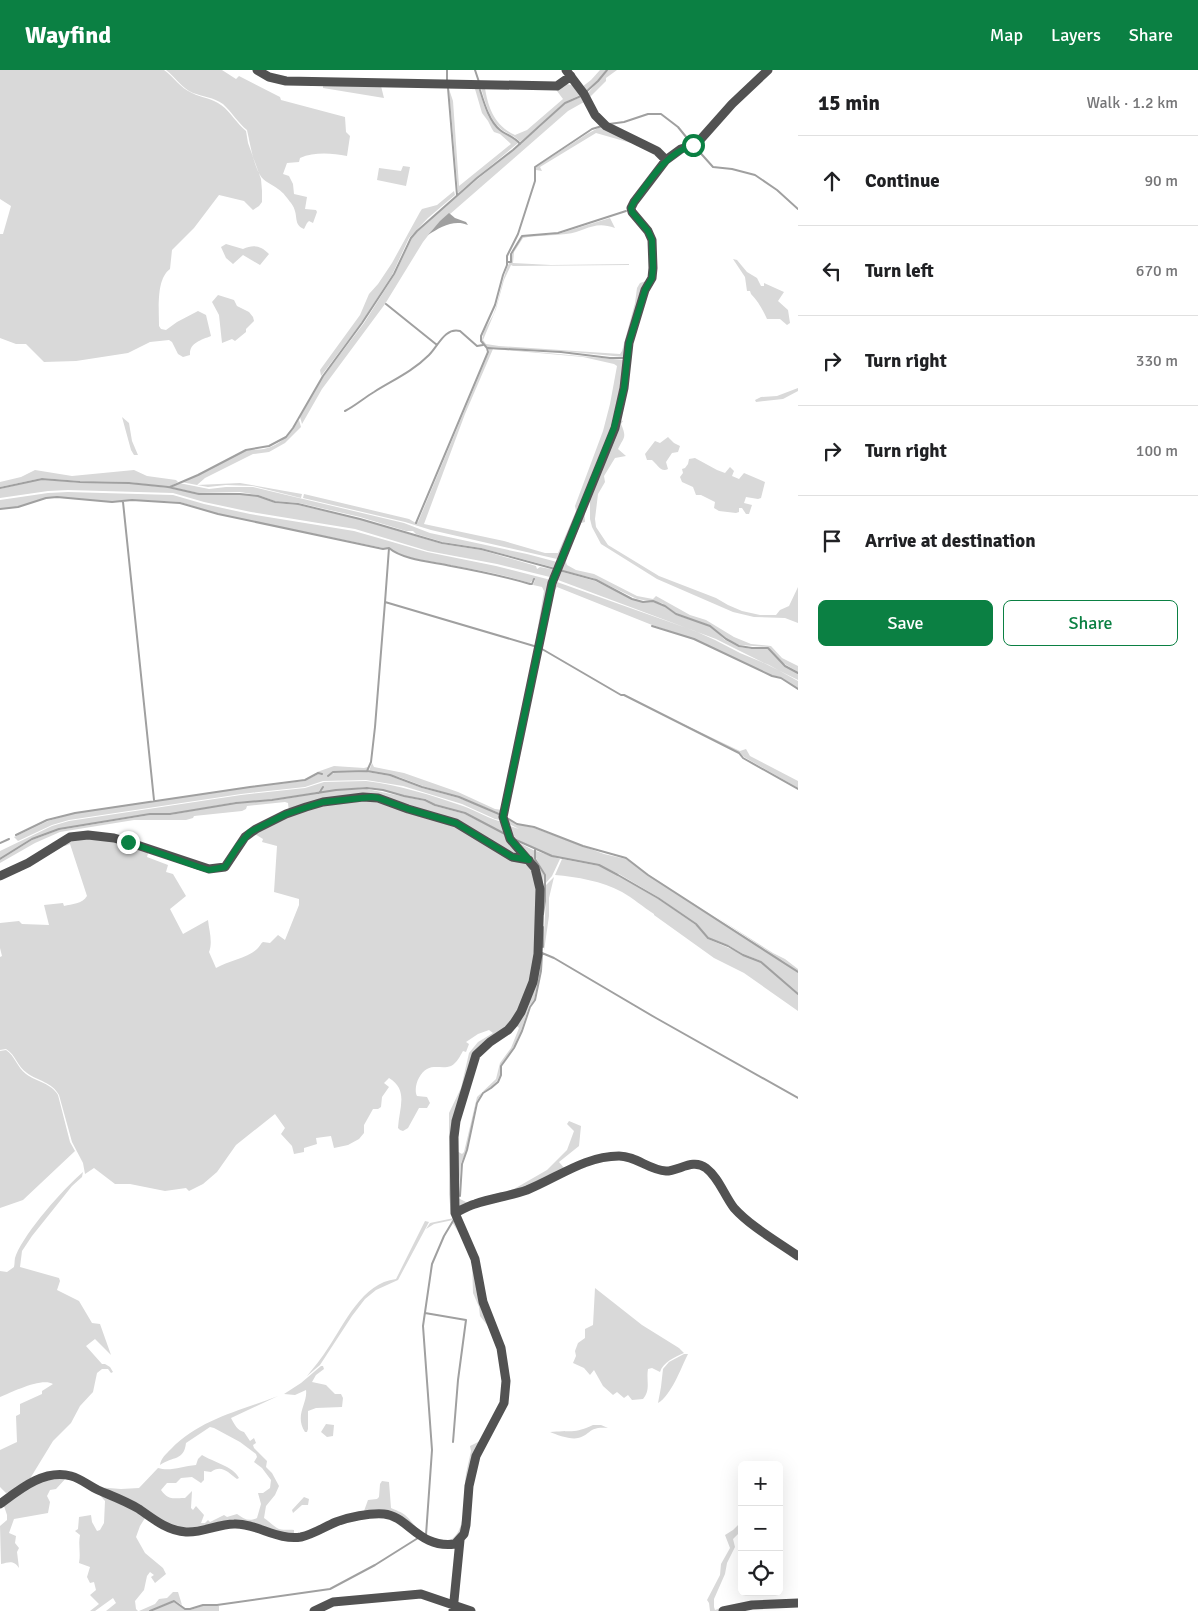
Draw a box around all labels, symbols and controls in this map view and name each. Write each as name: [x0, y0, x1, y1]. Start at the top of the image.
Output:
text: Wayfind: [25, 20, 111, 50]
text: Map: [990, 24, 1023, 46]
text: Layers: [1051, 24, 1101, 46]
text: Share: [1129, 24, 1173, 46]
text: 15 min: [818, 90, 880, 116]
text: Walk · 1.2 km: [1086, 93, 1178, 113]
route start: [682, 134, 705, 157]
icon: ahead: [818, 167, 846, 195]
text: Continue: [865, 169, 940, 193]
text: 90 m: [1144, 171, 1178, 191]
icon: left: [818, 257, 846, 285]
text: Turn left: [865, 259, 934, 283]
text: 670 m: [1136, 261, 1178, 281]
icon: right: [818, 347, 846, 375]
text: Turn right: [865, 349, 947, 373]
text: 330 m: [1136, 351, 1178, 371]
icon: right: [818, 437, 846, 465]
text: Turn right: [865, 439, 947, 463]
text: 100 m: [1136, 441, 1178, 461]
icon: arrive: [818, 527, 846, 555]
text: Arrive at destination: [865, 529, 1036, 553]
button: Save: [818, 600, 993, 646]
button: Share: [1003, 600, 1178, 646]
route end: [117, 831, 140, 854]
map controls: [738, 1461, 783, 1596]
button: +: [738, 1461, 783, 1506]
button: −: [738, 1506, 783, 1551]
button: locate: [738, 1551, 783, 1596]

